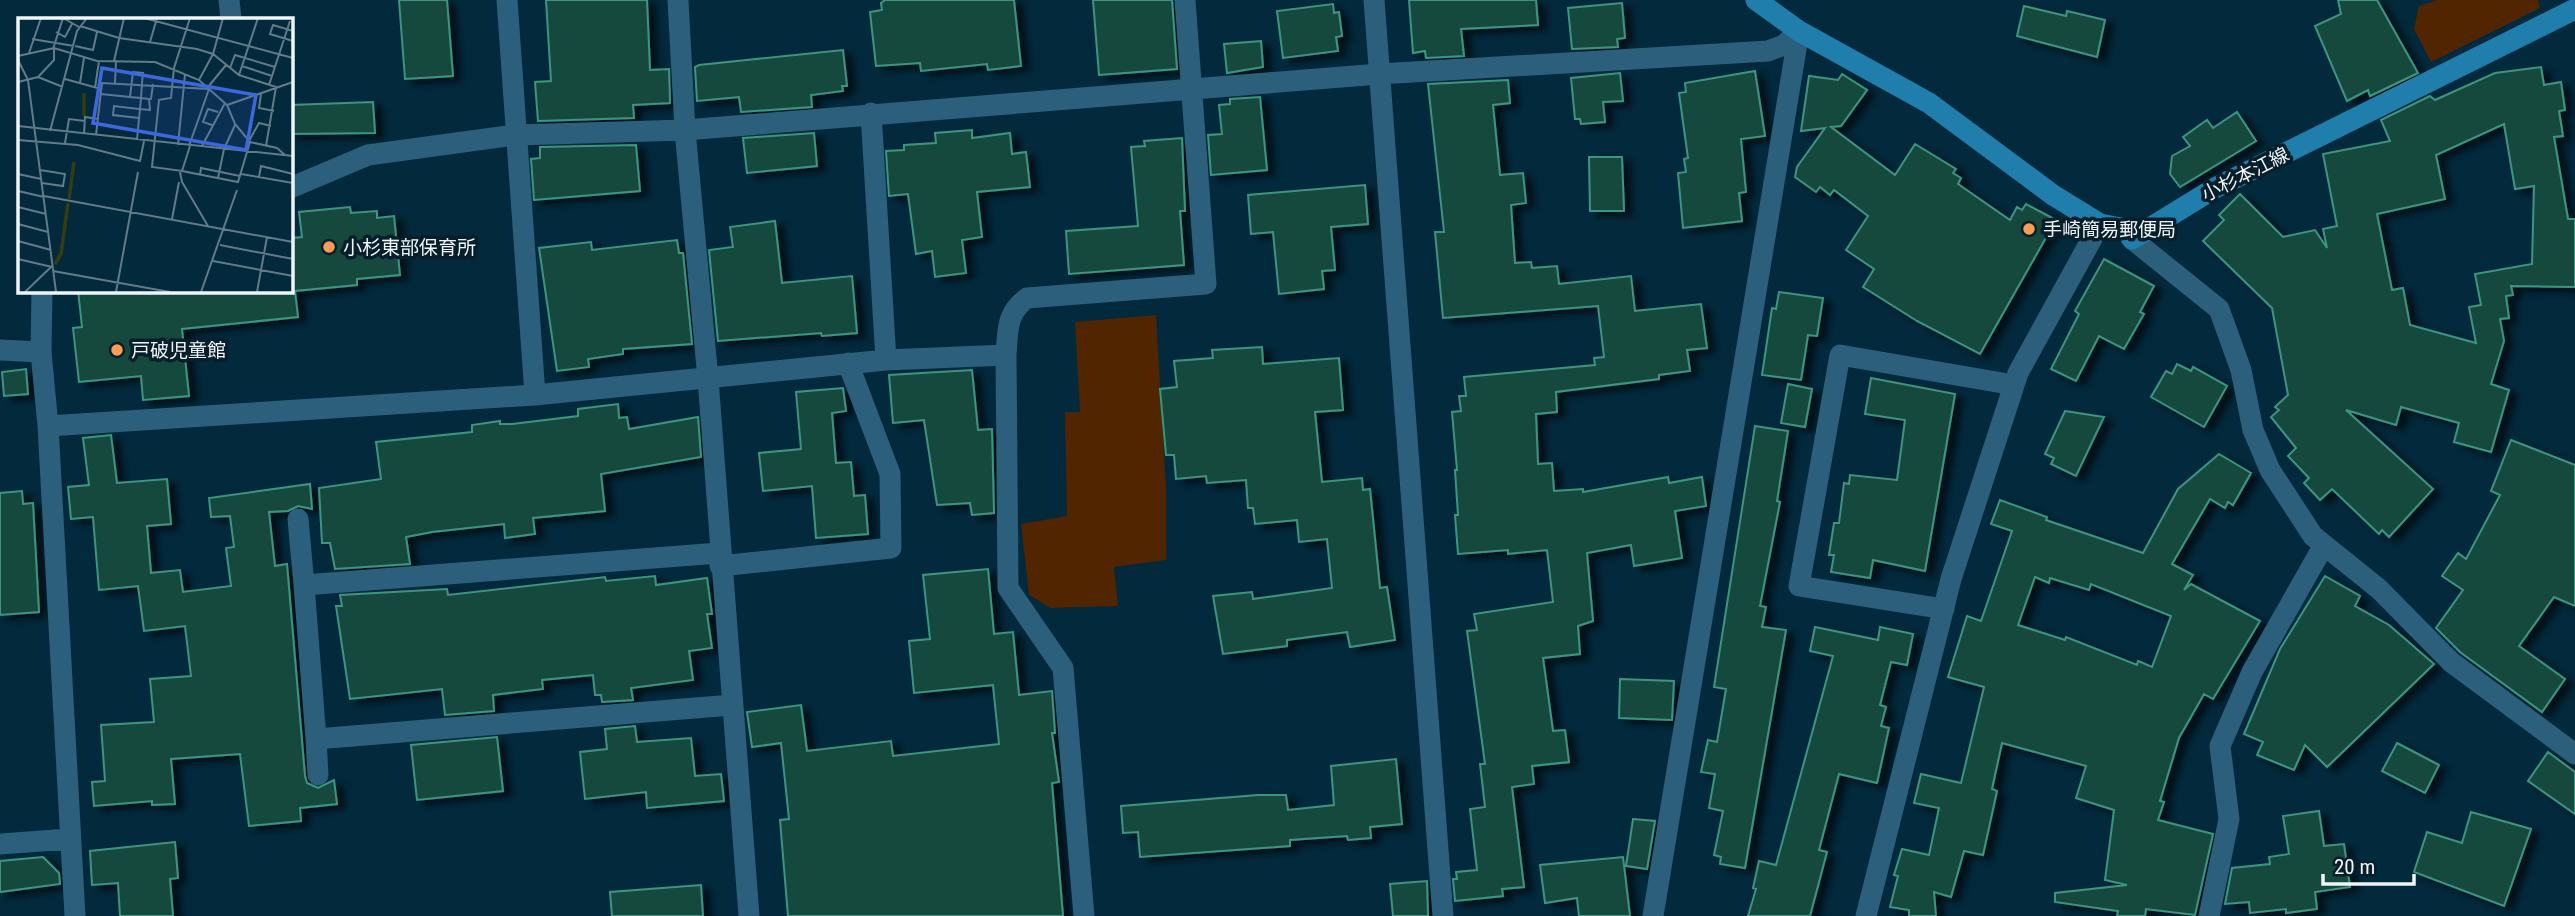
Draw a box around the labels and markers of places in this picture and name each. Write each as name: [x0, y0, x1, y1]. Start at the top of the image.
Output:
place label: 手崎簡易郵便局: [2043, 218, 2176, 241]
marker: 手崎簡易郵便局: [2021, 221, 2037, 237]
place label: 小杉東部保育所: [343, 236, 476, 259]
marker: 小杉東部保育所: [321, 239, 337, 255]
place label: 戸破児童館: [131, 339, 226, 362]
marker: 戸破児童館: [109, 342, 125, 358]

